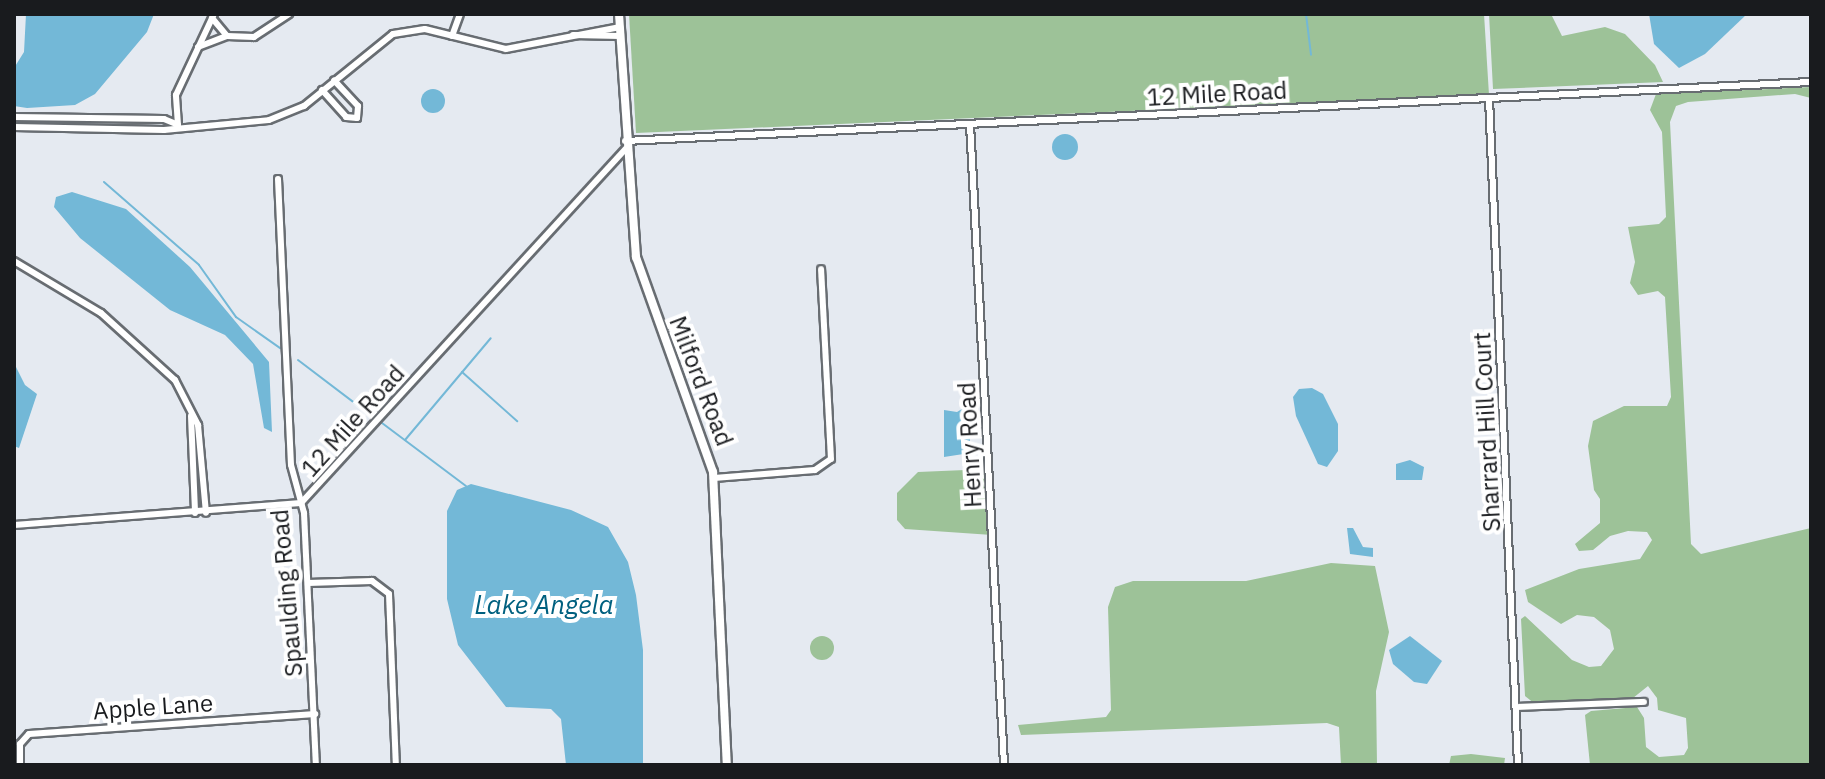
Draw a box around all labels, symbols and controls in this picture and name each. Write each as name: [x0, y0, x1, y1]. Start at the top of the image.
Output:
street label: 12 Mile Road: [1146, 76, 1288, 112]
street label: Milford Road: [663, 312, 739, 450]
street label: Sharrard Hill Court: [1467, 331, 1507, 533]
street label: 12 Mile Road: [295, 359, 411, 483]
street label: Henry Road: [952, 382, 988, 508]
street label: Spaulding Road: [265, 508, 309, 678]
water label: Lake Angela: [474, 589, 614, 621]
street label: Apple Lane: [92, 688, 214, 726]

